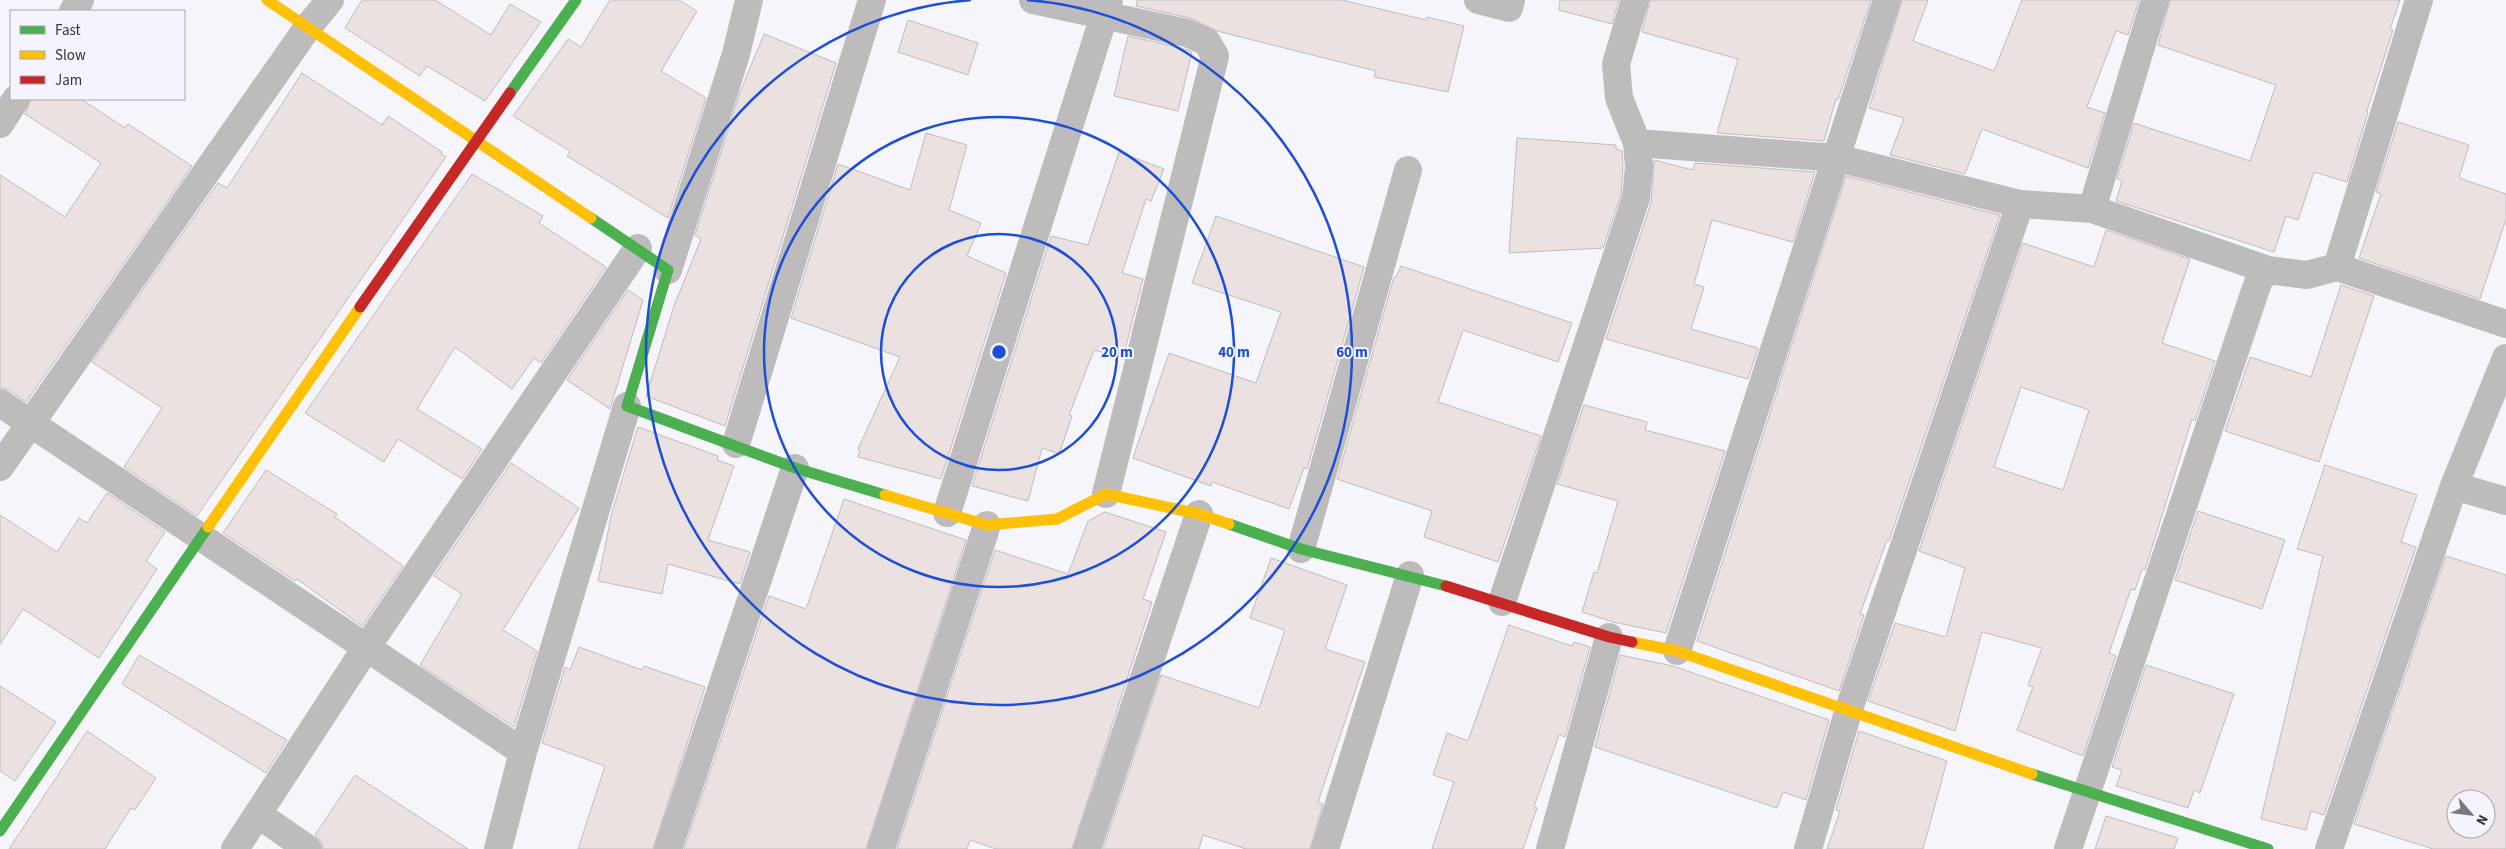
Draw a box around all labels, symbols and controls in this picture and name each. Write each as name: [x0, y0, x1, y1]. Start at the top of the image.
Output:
legend: [10, 10, 185, 100]
text: Fast: [55, 20, 81, 41]
text: Slow: [55, 45, 86, 66]
text: Jam: [55, 70, 82, 91]
text: 20 m: [1101, 342, 1133, 363]
text: 40 m: [1218, 342, 1250, 363]
text: 60 m: [1336, 342, 1368, 363]
centre of rings: [990, 343, 1008, 361]
north arrow: [2446, 789, 2496, 839]
text: N: [2471, 811, 2493, 828]

